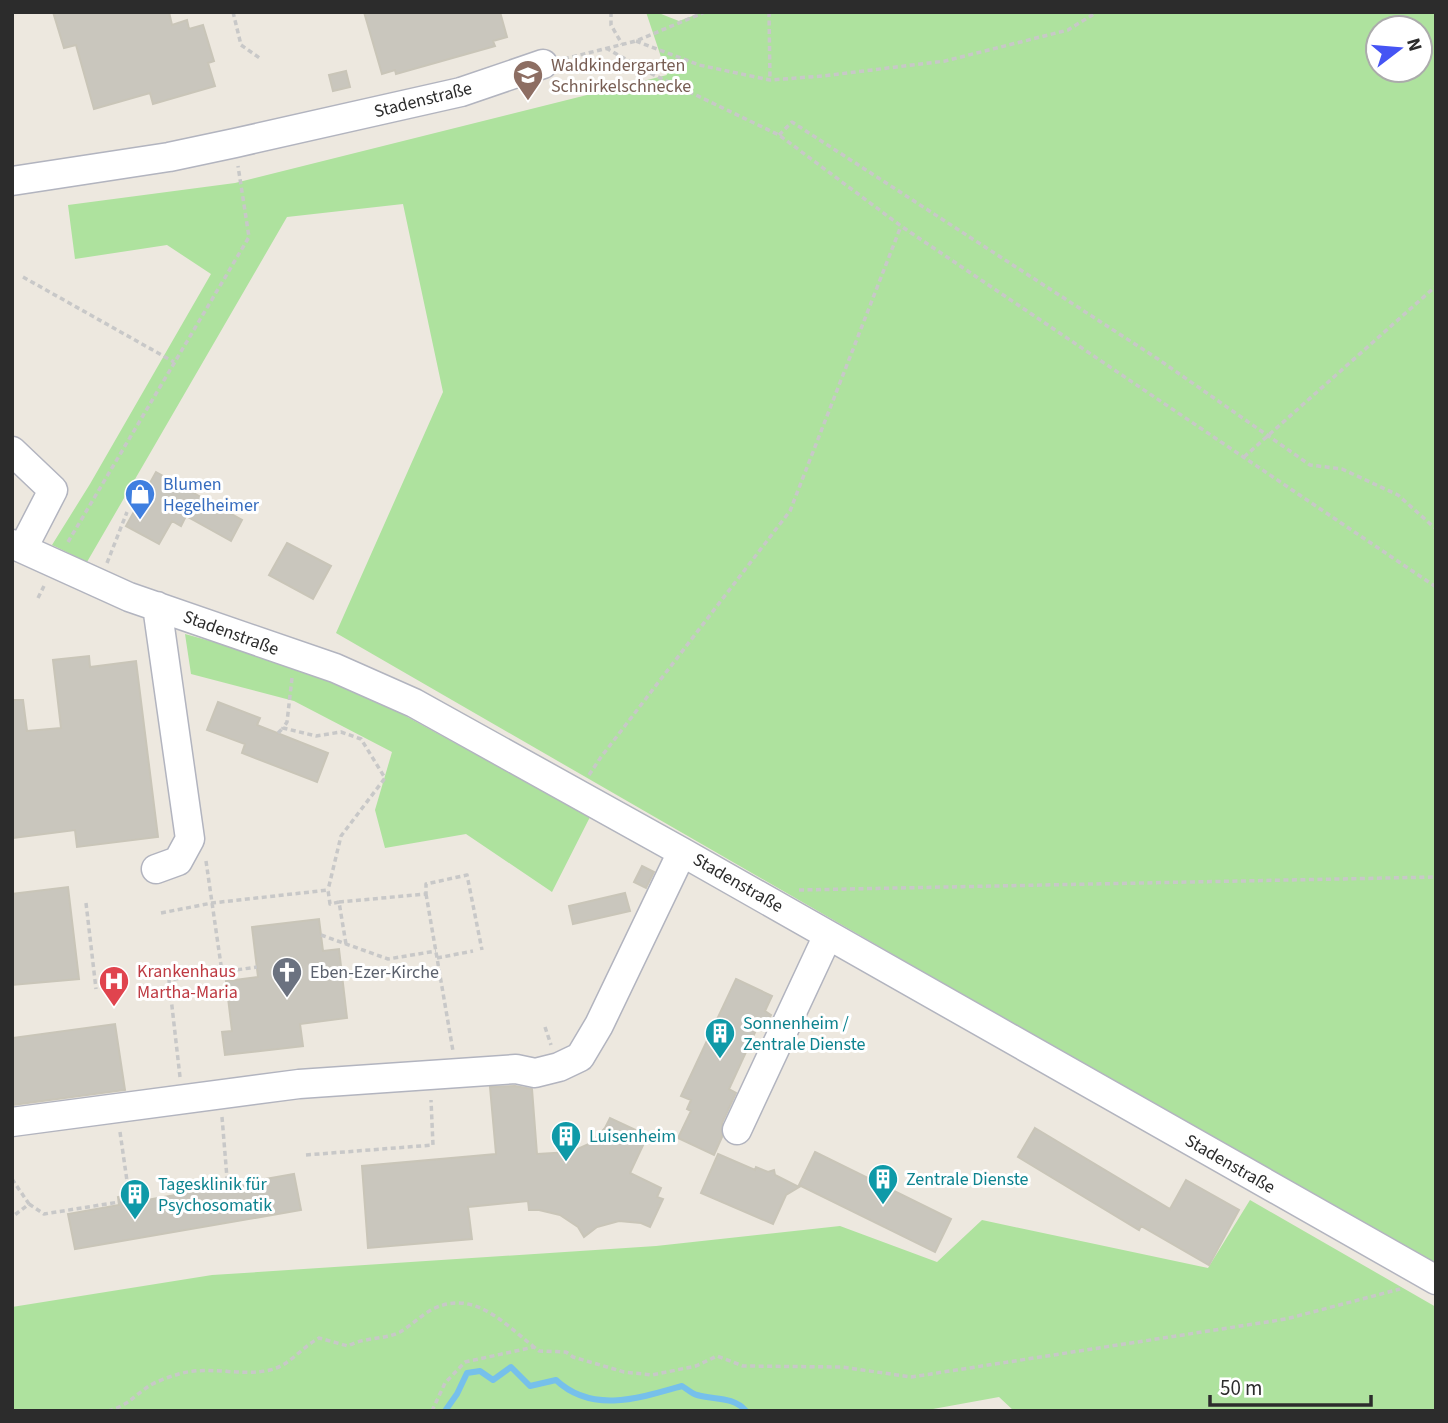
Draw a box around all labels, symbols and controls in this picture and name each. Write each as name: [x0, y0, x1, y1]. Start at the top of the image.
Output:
north arrow: [1364, 14, 1434, 84]
text: N: [1399, 35, 1429, 55]
place label: Waldkindergarten Schnirkelschnecke: [551, 53, 691, 99]
school or university icon: Waldkindergarten Schnirkelschnecke: [511, 58, 545, 102]
street label: Stadenstraße: [371, 76, 475, 124]
place label: Blumen Hegelheimer: [163, 472, 260, 518]
shop icon: Blumen Hegelheimer: [123, 477, 157, 521]
street label: Stadenstraße: [180, 604, 282, 662]
street label: Stadenstraße: [688, 847, 788, 919]
church icon: Eben-Ezer-Kirche: [270, 955, 304, 999]
place label: Krankenhaus Martha-Maria: [137, 959, 238, 1005]
place label: Eben-Ezer-Kirche: [310, 960, 439, 985]
hospital icon: Krankenhaus Martha-Maria: [97, 964, 131, 1008]
place label: Sonnenheim / Zentrale Dienste: [743, 1011, 865, 1057]
building icon: Sonnenheim / Zentrale Dienste: [703, 1016, 737, 1060]
building icon: Luisenheim: [549, 1119, 583, 1163]
place label: Luisenheim: [589, 1124, 676, 1149]
street label: Stadenstraße: [1180, 1128, 1280, 1200]
building icon: Zentrale Dienste: [866, 1162, 900, 1206]
place label: Zentrale Dienste: [906, 1167, 1028, 1192]
place label: Tagesklinik für Psychosomatik: [158, 1172, 272, 1218]
building icon: Tagesklinik für Psychosomatik: [118, 1177, 152, 1221]
scale bar: [1210, 1364, 1371, 1408]
text: 50 m: [1220, 1373, 1262, 1403]

